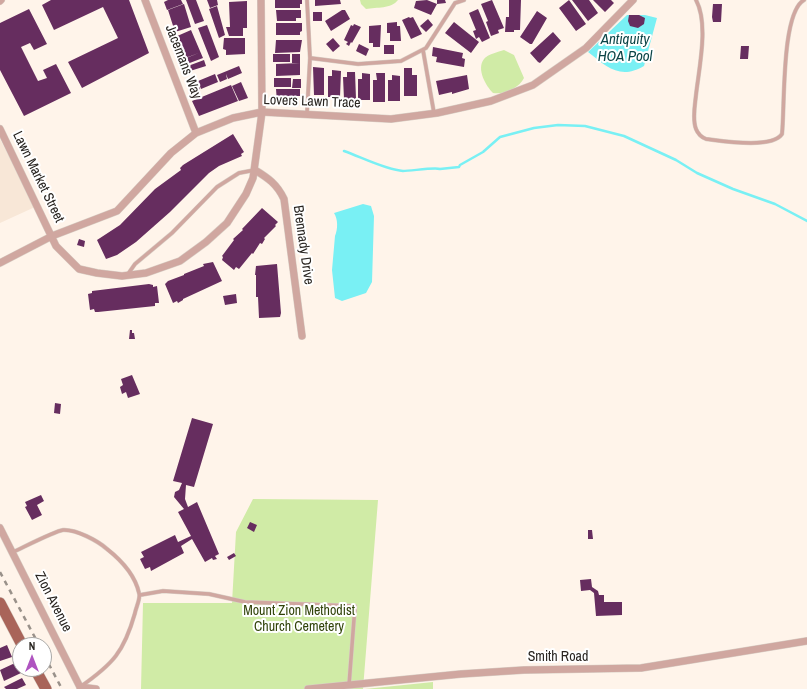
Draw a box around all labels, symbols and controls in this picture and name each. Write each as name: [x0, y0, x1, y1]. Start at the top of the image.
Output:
street label: Jacemans Way: [161, 23, 205, 101]
water label: Antiquity HOA Pool: [598, 31, 652, 66]
street label: Lovers Lawn Trace: [263, 92, 361, 112]
street label: Lawn Market Street: [9, 129, 67, 225]
street label: Brennady Drive: [289, 204, 317, 286]
street label: Zion Avenue: [31, 569, 75, 635]
park label: Mount Zion Methodist Church Cemetery: [243, 603, 355, 636]
north arrow: [12, 637, 52, 677]
text: N: [29, 639, 35, 653]
street label: Smith Road: [528, 649, 588, 665]

